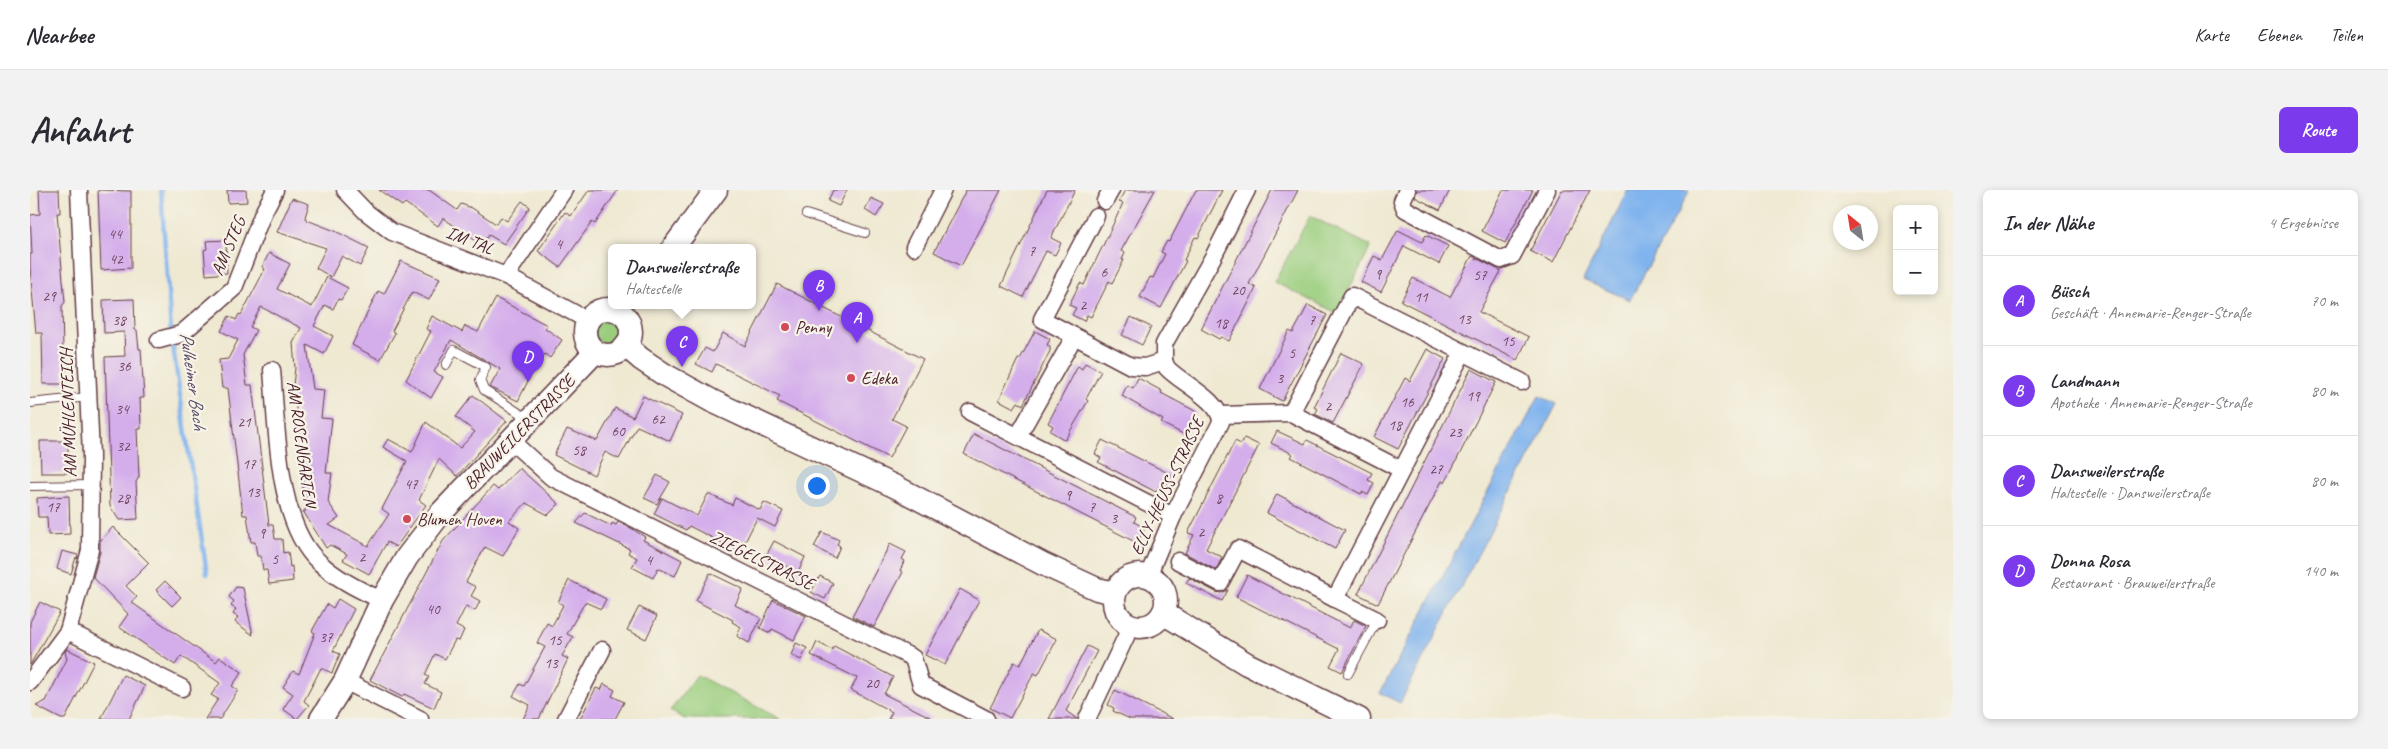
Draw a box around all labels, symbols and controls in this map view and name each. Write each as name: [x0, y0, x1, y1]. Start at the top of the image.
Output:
text: Nearbee: [25, 20, 93, 50]
text: Karte: [2194, 24, 2229, 46]
text: Ebenen: [2257, 24, 2302, 46]
text: Teilen: [2330, 24, 2363, 46]
button: Route: [2279, 107, 2358, 153]
text: Anfahrt: [30, 108, 130, 153]
north arrow: [1833, 205, 1878, 250]
map controls: [1893, 205, 1938, 295]
button: +: [1893, 205, 1938, 250]
text: In der Nähe: [2003, 210, 2093, 236]
street label: AM STEG: [206, 211, 251, 279]
text: 4 Ergebnisse: [2269, 213, 2338, 233]
street label: IM TAL: [443, 221, 497, 259]
house number: 44: [108, 225, 123, 244]
house number: 4: [556, 235, 564, 254]
house number: 7: [1029, 242, 1037, 261]
popup: [608, 244, 756, 309]
house number: 42: [109, 250, 124, 269]
button: −: [1893, 250, 1938, 295]
text: Dansweilerstraße: [626, 255, 738, 279]
house number: 6: [1101, 263, 1109, 282]
house number: 9: [1375, 265, 1383, 284]
house number: 57: [1473, 266, 1488, 285]
pin: B: [803, 270, 835, 311]
text: Haltestelle: [626, 279, 681, 299]
text: Büsch: [2050, 279, 2089, 303]
house number: 20: [1231, 281, 1246, 300]
house number: 29: [42, 287, 57, 306]
house number: 11: [1414, 288, 1429, 307]
text: A: [2015, 291, 2023, 311]
text: 70 m: [2311, 291, 2338, 311]
house number: 2: [1080, 296, 1088, 315]
pin: A: [841, 302, 873, 343]
text: Geschäft · Annemarie-Renger-Straße: [2050, 303, 2251, 323]
house number: 13: [1457, 310, 1472, 329]
house number: 38: [112, 311, 127, 330]
house number: 7: [1309, 311, 1317, 330]
house number: 18: [1214, 314, 1229, 333]
place label: Penny: [795, 316, 833, 338]
marker: Penny: [779, 321, 791, 333]
pin: C: [666, 326, 698, 367]
water label: Pulheimer Bach: [174, 331, 212, 433]
house number: 15: [1501, 332, 1516, 351]
pin: D: [512, 341, 544, 382]
house number: 5: [1289, 344, 1297, 363]
street label: AM MÜHLENTEICH: [55, 345, 81, 478]
house number: 36: [117, 357, 132, 376]
place label: Edeka: [861, 367, 899, 389]
street label: BRAUWEILERSTRASSE: [459, 368, 581, 494]
house number: 3: [1277, 369, 1285, 388]
text: Landmann: [2050, 369, 2119, 393]
marker: Edeka: [845, 372, 857, 384]
street label: AM ROSENGARTEN: [282, 380, 322, 511]
text: B: [2015, 381, 2023, 401]
text: 80 m: [2311, 381, 2338, 401]
house number: 19: [1466, 387, 1481, 406]
house number: 16: [1400, 393, 1415, 412]
text: Apotheke · Annemarie-Renger-Straße: [2050, 393, 2252, 413]
house number: 2: [1325, 397, 1333, 416]
house number: 34: [115, 400, 130, 419]
house number: 62: [651, 410, 666, 429]
street label: ELLY-HEUSS-STRASSE: [1125, 411, 1210, 559]
house number: 21: [237, 413, 252, 432]
house number: 18: [1388, 416, 1403, 435]
house number: 60: [611, 422, 626, 441]
house number: 23: [1448, 423, 1463, 442]
house number: 32: [116, 437, 131, 456]
house number: 58: [572, 441, 587, 460]
house number: 17: [242, 455, 257, 474]
text: Dansweilerstraße: [2050, 459, 2163, 483]
house number: 27: [1429, 460, 1444, 479]
text: C: [2015, 471, 2023, 491]
text: 80 m: [2311, 471, 2338, 491]
your location: [804, 473, 830, 499]
house number: 47: [404, 475, 419, 494]
house number: 13: [246, 483, 261, 502]
text: Haltestelle · Dansweilerstraße: [2050, 483, 2210, 503]
house number: 9: [1065, 486, 1073, 505]
house number: 28: [116, 489, 131, 508]
house number: 8: [1216, 489, 1224, 508]
house number: 17: [46, 498, 61, 517]
house number: 7: [1089, 498, 1097, 517]
place label: Blumen Hoven: [417, 508, 503, 530]
house number: 3: [1111, 509, 1119, 528]
marker: Blumen Hoven: [401, 513, 413, 525]
house number: 2: [1198, 523, 1206, 542]
house number: 9: [259, 524, 267, 543]
street label: ZIEGELSTRASSE: [706, 525, 820, 596]
house number: 2: [359, 548, 367, 567]
text: Donna Rosa: [2050, 549, 2130, 573]
house number: 5: [272, 550, 280, 569]
house number: 4: [646, 551, 654, 570]
text: D: [2014, 561, 2024, 581]
text: 140 m: [2304, 561, 2338, 581]
text: Restaurant · Brauweilerstraße: [2050, 573, 2214, 593]
house number: 40: [426, 600, 441, 619]
house number: 37: [319, 628, 334, 647]
house number: 15: [548, 631, 563, 650]
house number: 13: [544, 654, 559, 673]
house number: 20: [865, 674, 880, 693]

